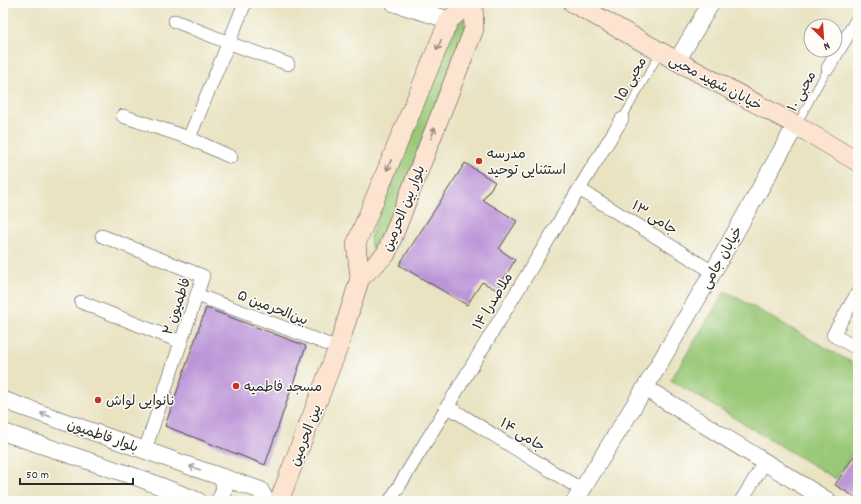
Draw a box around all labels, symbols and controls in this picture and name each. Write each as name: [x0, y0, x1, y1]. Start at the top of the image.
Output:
north arrow: [803, 18, 843, 58]
text: N: [820, 37, 832, 54]
one-way arrow: [435, 38, 442, 50]
street label: خیابان شهید محبی: [665, 51, 765, 117]
street label: محبی ۱۵: [611, 54, 653, 106]
street label: محبی ۱۰: [783, 68, 822, 116]
one-way arrow: [430, 128, 438, 140]
place label: مدرسه استثنایی توحید: [487, 145, 566, 181]
marker: مدرسه استثنایی توحید: [474, 156, 484, 166]
one-way arrow: [385, 158, 392, 170]
street label: بلوار بین الحرمین: [378, 163, 431, 255]
street label: جامی ۱۳: [627, 197, 681, 241]
street label: خیابان جامی: [697, 223, 749, 293]
street label: ملاصدرا ۱۴: [469, 270, 519, 334]
street label: فاطمیون ۲: [159, 275, 197, 338]
street label: بین‌الحرمین ۵: [234, 286, 311, 332]
place label: مسجد فاطمیه: [244, 378, 322, 398]
marker: مسجد فاطمیه: [231, 381, 241, 391]
place label: نانوایی لواش: [106, 392, 175, 412]
marker: نانوایی لواش: [93, 395, 103, 405]
street label: بین الحرمین: [286, 402, 328, 470]
one-way arrow: [41, 411, 53, 419]
street label: جامی ۱۴: [495, 414, 548, 457]
street label: بلوار فاطمیون: [64, 415, 140, 458]
scale bar: [20, 460, 133, 486]
one-way arrow: [189, 464, 202, 471]
text: 50 m: [26, 467, 49, 484]

